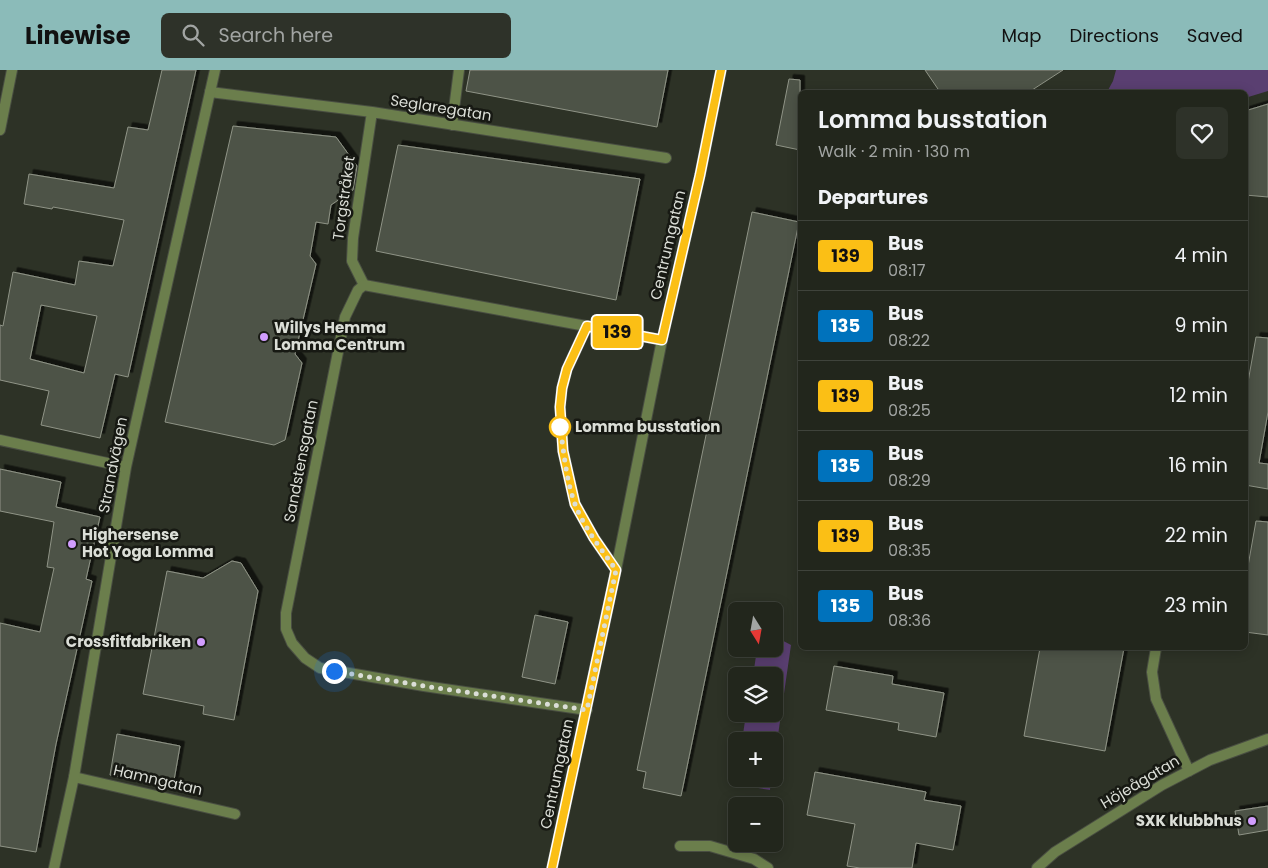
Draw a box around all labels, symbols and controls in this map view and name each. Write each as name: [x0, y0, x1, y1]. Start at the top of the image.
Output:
search box: [161, 13, 511, 58]
text: Linewise: [25, 19, 131, 52]
icon: search: [179, 21, 207, 49]
text: Search here: [219, 22, 333, 49]
text: Map: [1002, 23, 1041, 48]
text: Directions: [1069, 23, 1159, 48]
text: Saved: [1187, 23, 1243, 48]
street label: Seglaregatan: [389, 89, 493, 126]
text: Lomma busstation: [818, 103, 1048, 136]
button: heart: [1176, 107, 1228, 159]
text: Walk · 2 min · 130 m: [818, 140, 970, 163]
street label: Torgstråket: [327, 154, 360, 241]
text: Departures: [818, 184, 928, 211]
street label: Centrumgatan: [645, 188, 690, 302]
text: Bus: [888, 230, 924, 257]
text: 4 min: [1175, 242, 1228, 269]
text: 139: [831, 243, 860, 268]
text: 08:17: [888, 259, 925, 282]
text: Bus: [888, 300, 924, 327]
text: 9 min: [1175, 312, 1228, 339]
text: 135: [831, 313, 860, 338]
line badge: 139: [588, 316, 646, 348]
place label: Willys Hemma Lomma Centrum: [274, 317, 405, 355]
text: 139: [603, 319, 631, 344]
text: 08:22: [888, 329, 930, 352]
marker: Willys Hemma Lomma Centrum: [258, 331, 270, 343]
text: Bus: [888, 370, 924, 397]
text: 12 min: [1170, 382, 1228, 409]
text: 139: [831, 383, 860, 408]
street label: Sandstensgatan: [278, 398, 323, 524]
text: 08:25: [888, 399, 931, 422]
street label: Strandvägen: [93, 415, 132, 515]
marker: Lomma busstation: [549, 416, 571, 438]
place label: Lomma busstation: [575, 416, 720, 437]
text: Bus: [888, 440, 924, 467]
text: 16 min: [1168, 452, 1228, 479]
text: 135: [831, 453, 860, 478]
text: 08:29: [888, 469, 931, 492]
text: Bus: [888, 510, 924, 537]
text: 22 min: [1165, 522, 1228, 549]
text: 139: [831, 523, 860, 548]
place label: Highersense Hot Yoga Lomma: [82, 524, 214, 562]
marker: Highersense Hot Yoga Lomma: [66, 538, 78, 550]
text: 08:35: [888, 539, 931, 562]
text: Bus: [888, 580, 924, 607]
text: 23 min: [1164, 592, 1228, 619]
text: 135: [831, 593, 860, 618]
north arrow: [728, 602, 782, 658]
map controls: [728, 602, 783, 852]
text: 08:36: [888, 609, 931, 632]
place label: Crossfitfabriken: [66, 631, 191, 652]
marker: Crossfitfabriken: [195, 636, 207, 648]
your location: [322, 659, 347, 684]
button: layers: [728, 667, 783, 722]
street label: Centrumgatan: [535, 717, 578, 831]
button: +: [728, 732, 783, 787]
street label: Höjeågatan: [1096, 750, 1183, 813]
street label: Hamngatan: [111, 759, 205, 800]
button: −: [728, 797, 783, 852]
place label: SXK klubbhus: [1136, 810, 1242, 831]
marker: SXK klubbhus: [1246, 815, 1258, 827]

